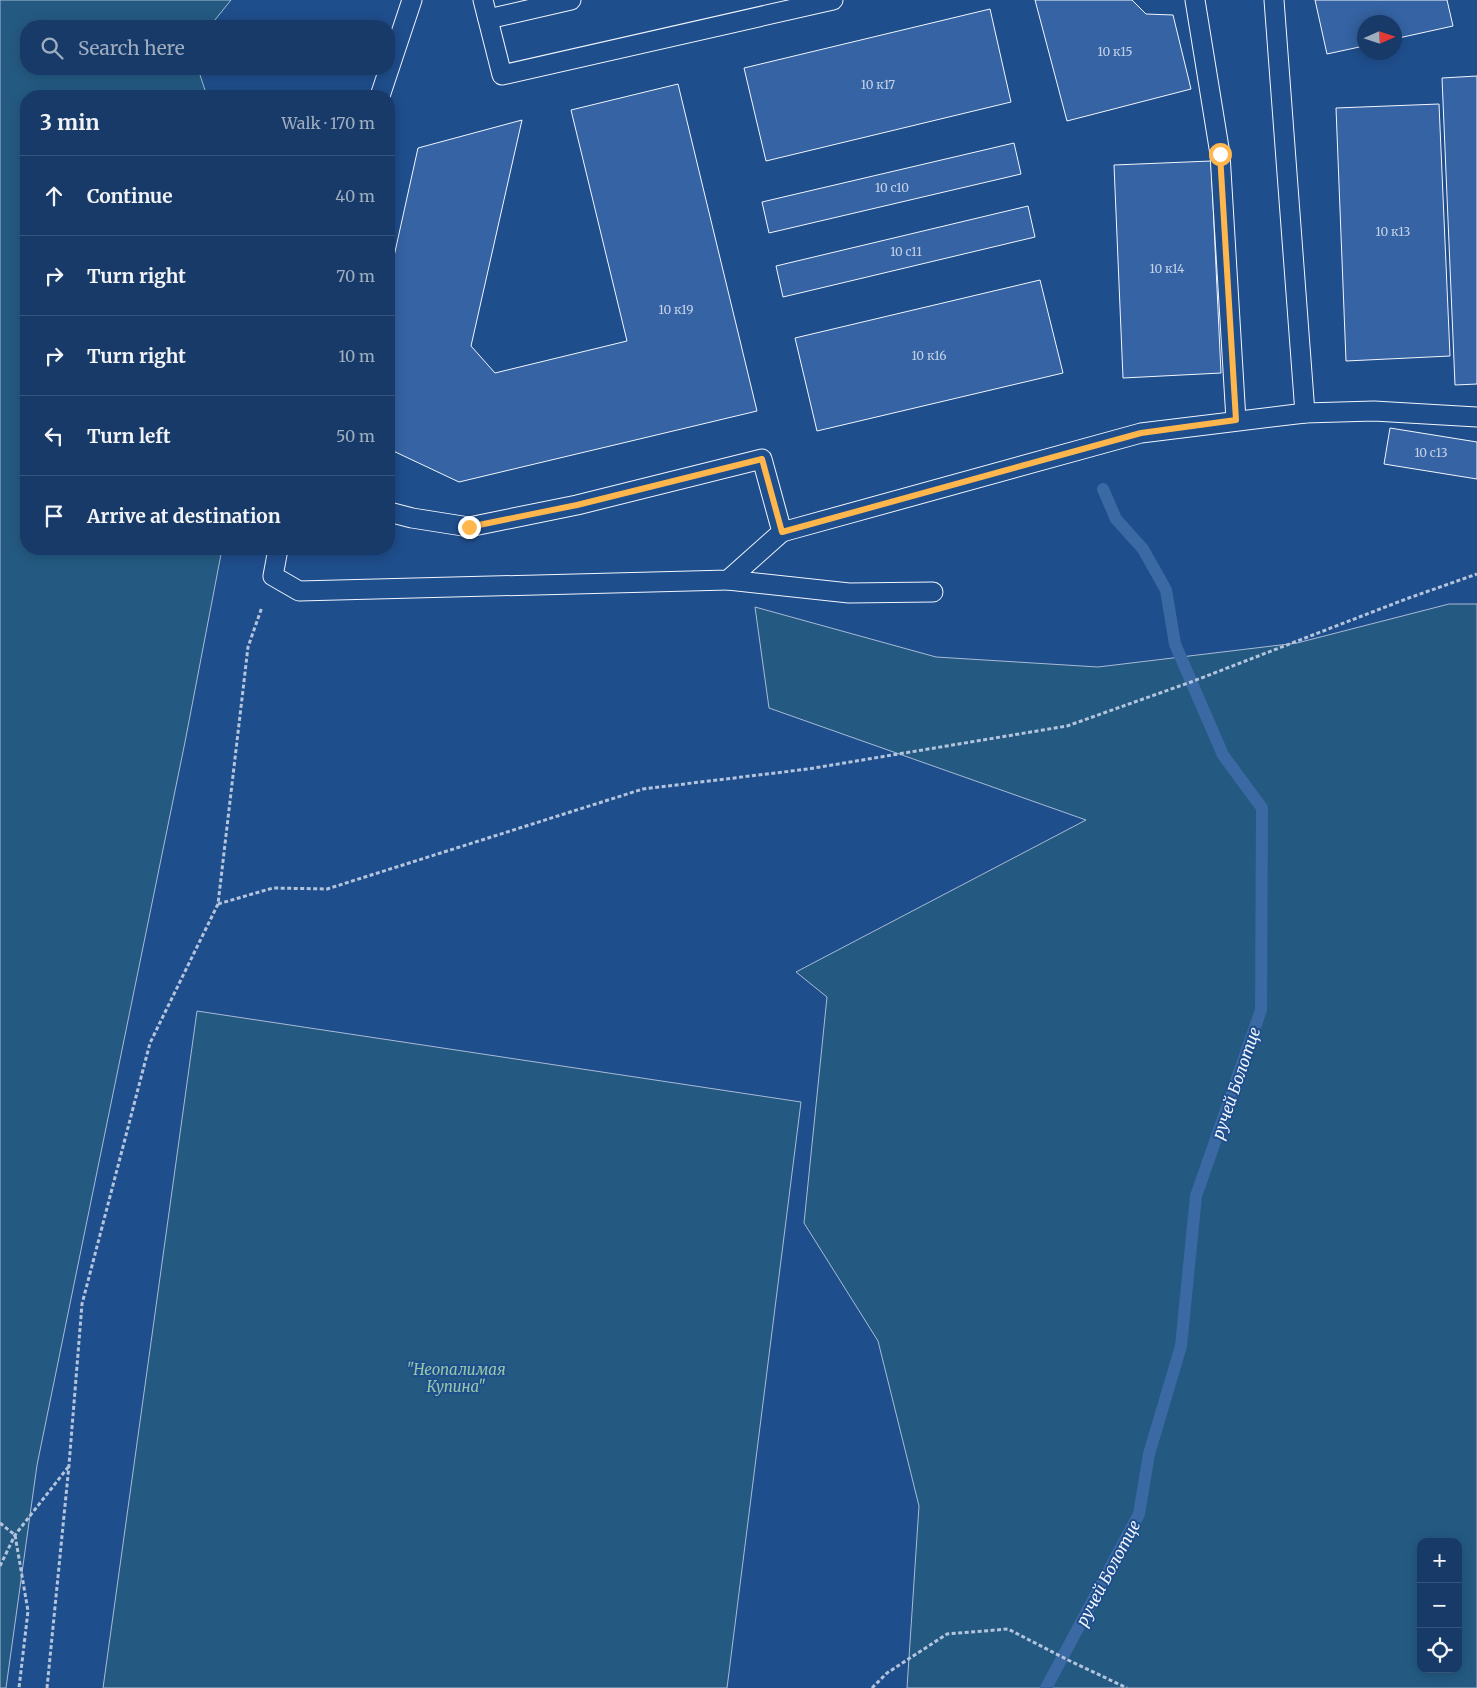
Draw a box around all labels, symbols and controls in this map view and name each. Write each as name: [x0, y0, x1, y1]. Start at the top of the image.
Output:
north arrow: [1357, 15, 1402, 60]
search box: [20, 20, 395, 75]
icon: search: [38, 34, 66, 62]
text: Search here: [78, 36, 185, 60]
house number: 10 к15: [1098, 44, 1132, 59]
house number: 10 к17: [861, 77, 895, 92]
text: 3 min: [40, 109, 99, 136]
text: Walk · 170 m: [282, 113, 375, 133]
route start: [1209, 143, 1232, 166]
house number: 10 с10: [875, 180, 909, 195]
icon: ahead: [40, 182, 68, 210]
text: Continue: [87, 184, 173, 208]
text: 40 m: [335, 186, 375, 206]
house number: 10 к13: [1376, 224, 1411, 239]
house number: 10 с11: [890, 244, 922, 259]
house number: 10 к14: [1149, 261, 1185, 276]
icon: right: [40, 262, 68, 290]
text: Turn right: [87, 264, 186, 288]
text: 70 m: [336, 266, 375, 286]
house number: 10 к19: [659, 302, 693, 317]
icon: right: [40, 342, 68, 370]
text: Turn right: [87, 344, 186, 368]
text: 10 m: [338, 346, 375, 366]
house number: 10 к16: [911, 348, 947, 363]
icon: left: [40, 422, 68, 450]
text: Turn left: [87, 424, 171, 448]
text: 50 m: [336, 426, 375, 446]
house number: 10 с13: [1414, 445, 1448, 460]
icon: arrive: [40, 502, 68, 530]
text: Arrive at destination: [87, 504, 281, 528]
route end: [458, 516, 481, 539]
water label: ручей Болотце: [1207, 1024, 1265, 1142]
park label: "Неопалимая Купина": [406, 1360, 506, 1396]
water label: ручей Болотце: [1072, 1517, 1144, 1629]
map controls: [1417, 1538, 1462, 1673]
button: +: [1417, 1538, 1462, 1583]
button: −: [1417, 1583, 1462, 1628]
button: locate: [1417, 1628, 1462, 1673]

